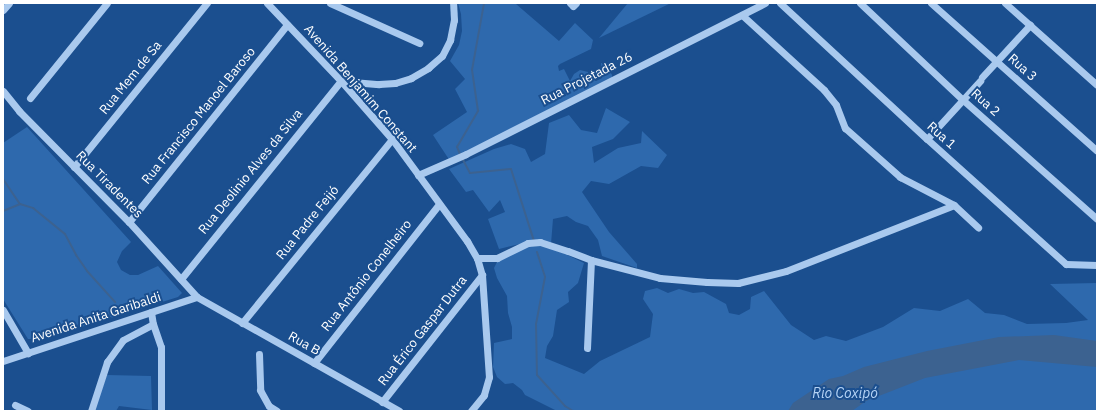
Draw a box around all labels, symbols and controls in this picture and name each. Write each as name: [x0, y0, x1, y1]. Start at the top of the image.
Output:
street label: Avenida Benjamim Constant: [300, 22, 420, 156]
street label: Rua Mem de Sa: [97, 38, 165, 118]
street label: Rua Francisco Manoel Baroso: [139, 44, 259, 188]
street label: Rua Projetada 26: [539, 49, 635, 109]
street label: Rua 3: [1004, 51, 1040, 85]
street label: Rua 2: [967, 86, 1003, 120]
street label: Rua Deolinio Alves da Silva: [196, 106, 306, 238]
street label: Rua 1: [923, 119, 959, 153]
street label: Rua Tiradentes: [72, 148, 146, 222]
street label: Rua Padre Feijó: [273, 183, 343, 263]
street label: Rua Antônio Conelheiro: [319, 217, 415, 335]
street label: Rua Érico Gaspar Dutra: [375, 273, 471, 389]
street label: Avenida Anita Garibaldi: [29, 290, 163, 346]
street label: Rua B: [285, 329, 323, 359]
water label: Rio Coxipó: [812, 385, 878, 401]

